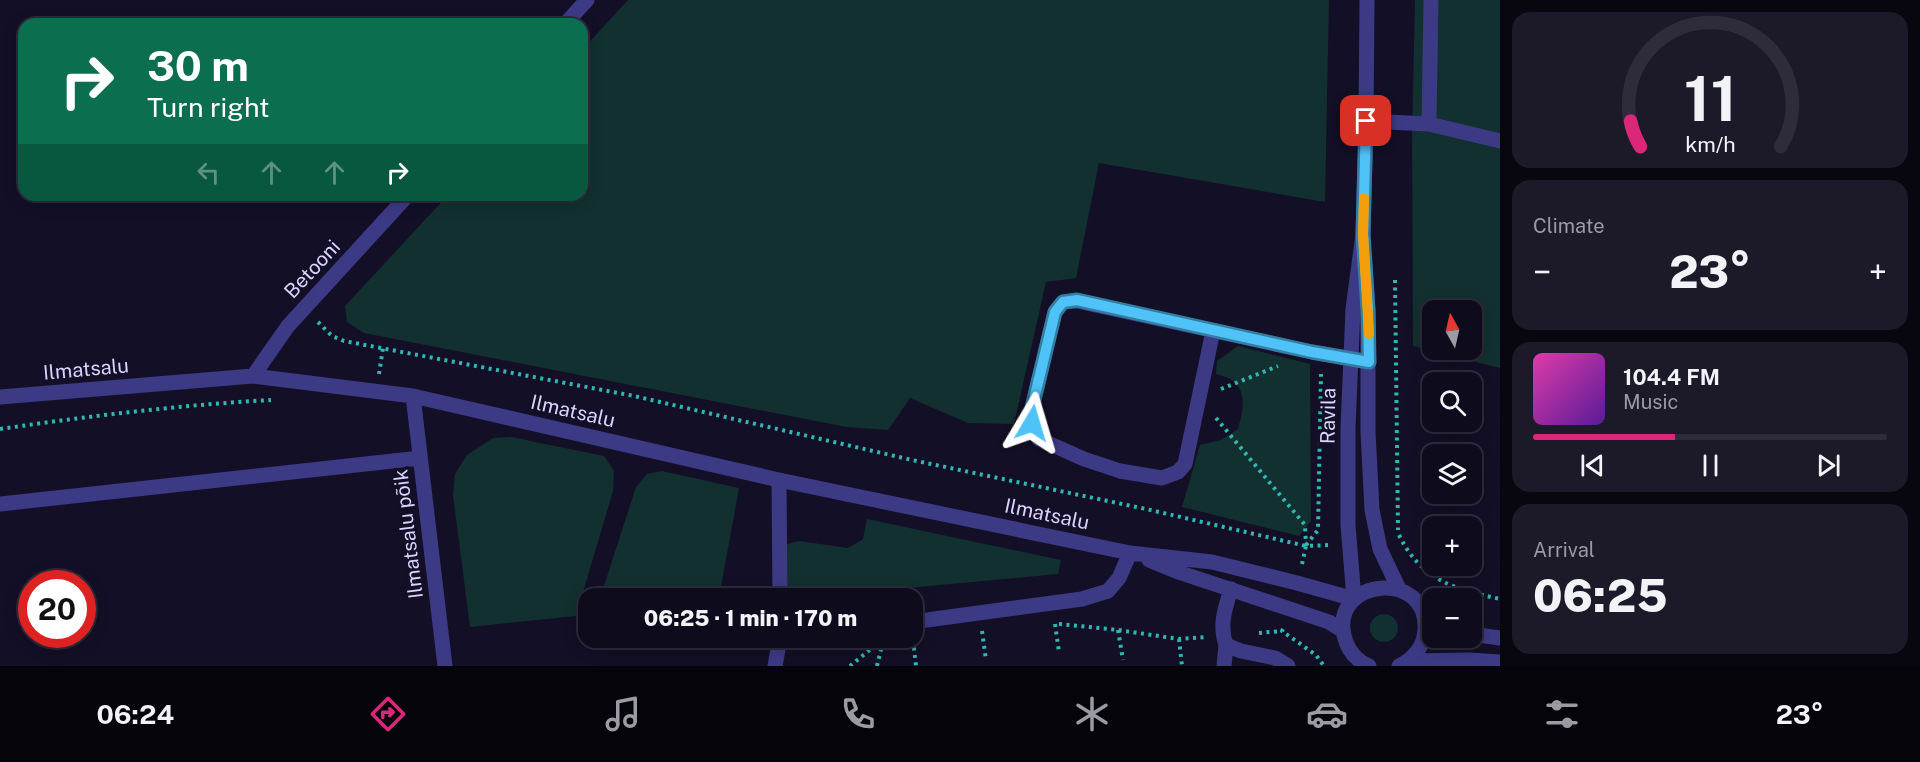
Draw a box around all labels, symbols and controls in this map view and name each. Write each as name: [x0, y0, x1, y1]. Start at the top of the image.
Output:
text: 30 m: [147, 41, 249, 90]
icon: right: [48, 42, 126, 120]
text: 11: [1683, 62, 1737, 135]
text: Turn right: [147, 91, 270, 123]
pin: [1340, 95, 1391, 146]
icon: arrive: [1349, 104, 1382, 137]
text: km/h: [1685, 132, 1735, 157]
icon: left: [192, 156, 225, 189]
icon: ahead: [255, 156, 288, 189]
icon: ahead: [318, 156, 351, 189]
icon: right: [381, 156, 414, 189]
text: Climate: [1533, 214, 1605, 238]
street label: Betooni: [279, 235, 345, 303]
text: 23°: [1669, 245, 1751, 298]
text: −: [1533, 253, 1551, 291]
text: +: [1869, 253, 1887, 291]
north arrow: [1422, 300, 1482, 360]
map controls: [1422, 300, 1482, 648]
street label: Ilmatsalu: [42, 353, 130, 385]
text: 104.4 FM: [1623, 364, 1720, 390]
button: search: [1422, 372, 1482, 432]
street label: Ravila: [1316, 388, 1340, 444]
street label: Ilmatsalu: [528, 390, 618, 432]
text: Music: [1623, 390, 1678, 414]
position arrow: [1000, 391, 1064, 455]
button: layers: [1422, 444, 1482, 504]
icon: previous: [1576, 449, 1609, 482]
icon: pause: [1694, 449, 1727, 482]
icon: next: [1812, 449, 1845, 482]
street label: Ilmatsalu põik: [388, 468, 428, 600]
street label: Ilmatsalu: [1003, 493, 1091, 535]
button: +: [1422, 516, 1482, 576]
text: Arrival: [1533, 538, 1595, 562]
text: 06:25: [1533, 569, 1667, 622]
speed limit sign: 20: [18, 570, 96, 648]
button: −: [1422, 588, 1482, 648]
text: 06:25 · 1 min · 170 m: [644, 605, 857, 631]
icon: directions: [367, 693, 409, 735]
icon: music: [602, 693, 644, 735]
icon: phone: [837, 693, 879, 735]
icon: climate: [1071, 693, 1113, 735]
icon: car: [1306, 693, 1348, 735]
icon: filters: [1541, 693, 1583, 735]
text: 06:24: [96, 698, 174, 730]
text: 23°: [1776, 698, 1824, 730]

